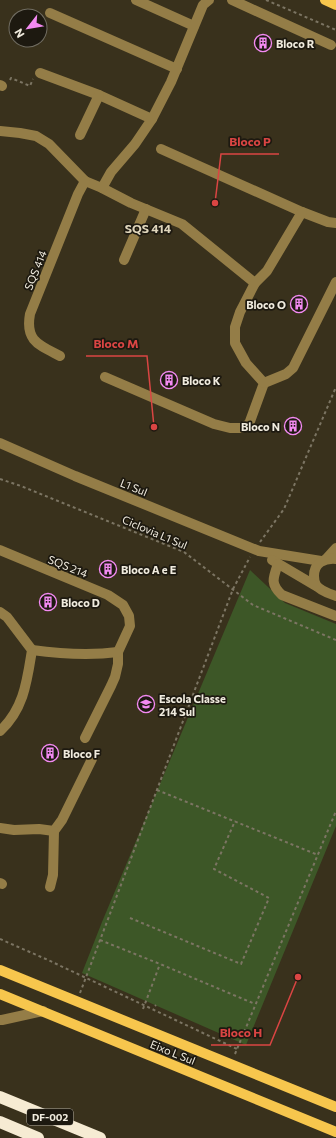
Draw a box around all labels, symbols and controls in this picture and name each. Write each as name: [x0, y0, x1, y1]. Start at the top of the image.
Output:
north arrow: [8, 8, 48, 48]
text: N: [11, 27, 27, 40]
building icon: Bloco R: [253, 33, 273, 53]
place label: Bloco R: [276, 37, 315, 50]
callout: Bloco P: [221, 130, 279, 154]
text: Bloco P: [229, 134, 271, 148]
district label: SQS 414: [125, 221, 172, 235]
street label: SQS 414: [21, 248, 49, 292]
building icon: Bloco O: [289, 294, 309, 314]
place label: Bloco O: [246, 298, 286, 311]
callout: Bloco M: [86, 332, 147, 356]
text: Bloco M: [93, 336, 139, 350]
building icon: Bloco K: [159, 370, 179, 390]
place label: Bloco K: [182, 374, 221, 387]
building icon: Bloco N: [283, 416, 303, 436]
place label: Bloco N: [241, 420, 280, 433]
street label: L1 Sul: [119, 476, 149, 498]
street label: Ciclovia L1 Sul: [121, 512, 189, 552]
street label: SQS 214: [46, 552, 90, 580]
building icon: Bloco A e E: [98, 559, 118, 579]
place label: Bloco A e E: [121, 563, 177, 576]
building icon: Bloco D: [38, 592, 58, 612]
place label: Bloco D: [61, 596, 100, 609]
place label: Escola Classe 214 Sul: [159, 692, 226, 718]
school or university icon: Escola Classe 214 Sul: [136, 694, 156, 714]
building icon: Bloco F: [40, 743, 60, 763]
place label: Bloco F: [63, 747, 100, 760]
callout: Bloco H: [211, 1021, 270, 1045]
text: Bloco H: [220, 1025, 262, 1039]
street label: Eixo L Sul: [149, 1037, 197, 1067]
road number: DF-002: [27, 1109, 73, 1125]

